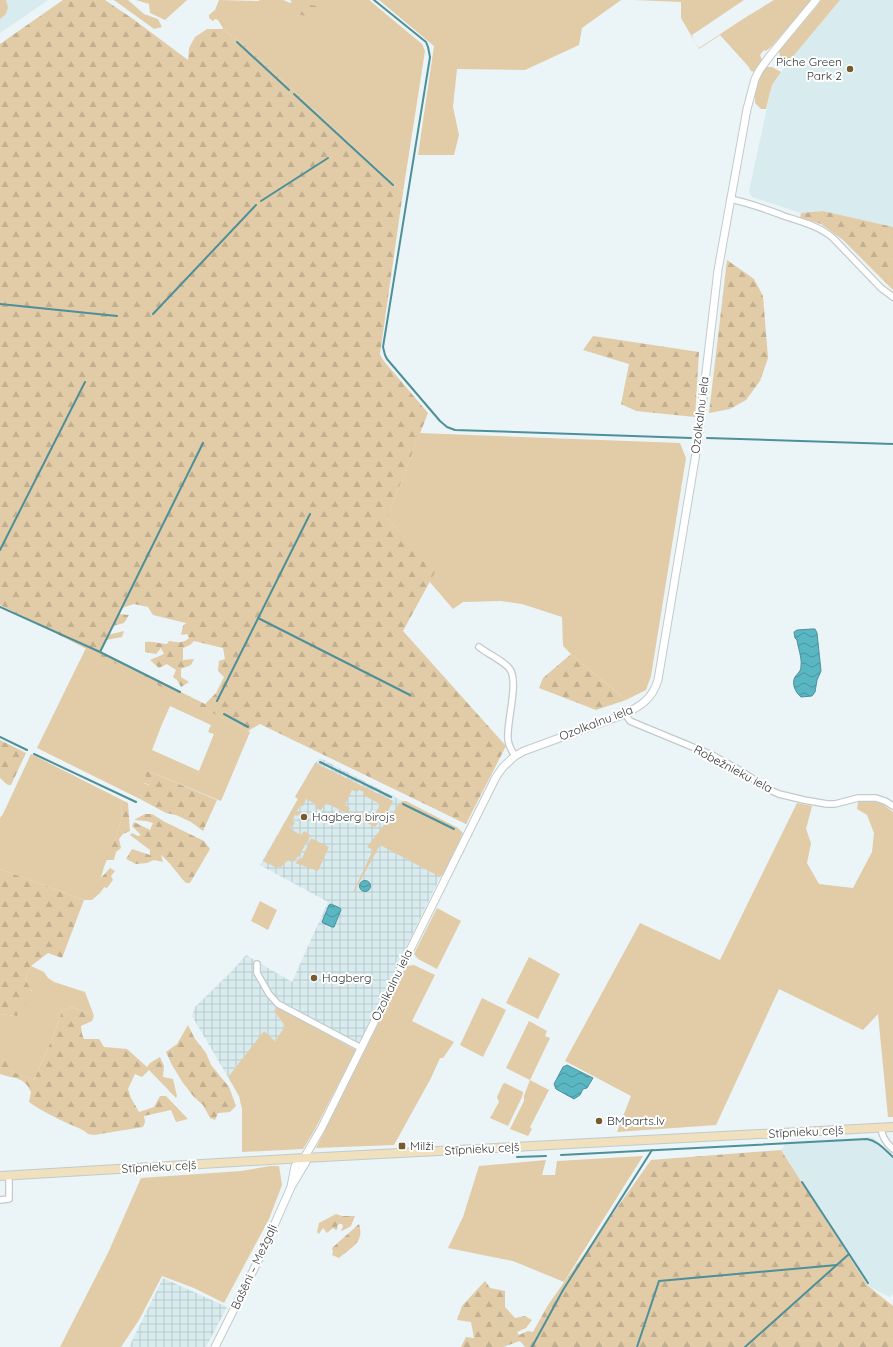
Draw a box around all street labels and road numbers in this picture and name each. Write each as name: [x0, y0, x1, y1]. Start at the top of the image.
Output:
street label: Ozolkalnu iela: [687, 375, 712, 454]
street label: Ozolkalnu iela: [557, 702, 635, 743]
street label: Robežnieku iela: [691, 741, 775, 796]
street label: Ozolkalnu iela: [368, 947, 415, 1023]
street label: Stīpnieku ceļš: [768, 1122, 844, 1141]
street label: Stīpnieku ceļš: [444, 1139, 520, 1158]
street label: Stīpnieku ceļš: [121, 1157, 197, 1176]
street label: Bašēni – Mežgaļi: [227, 1222, 280, 1312]

